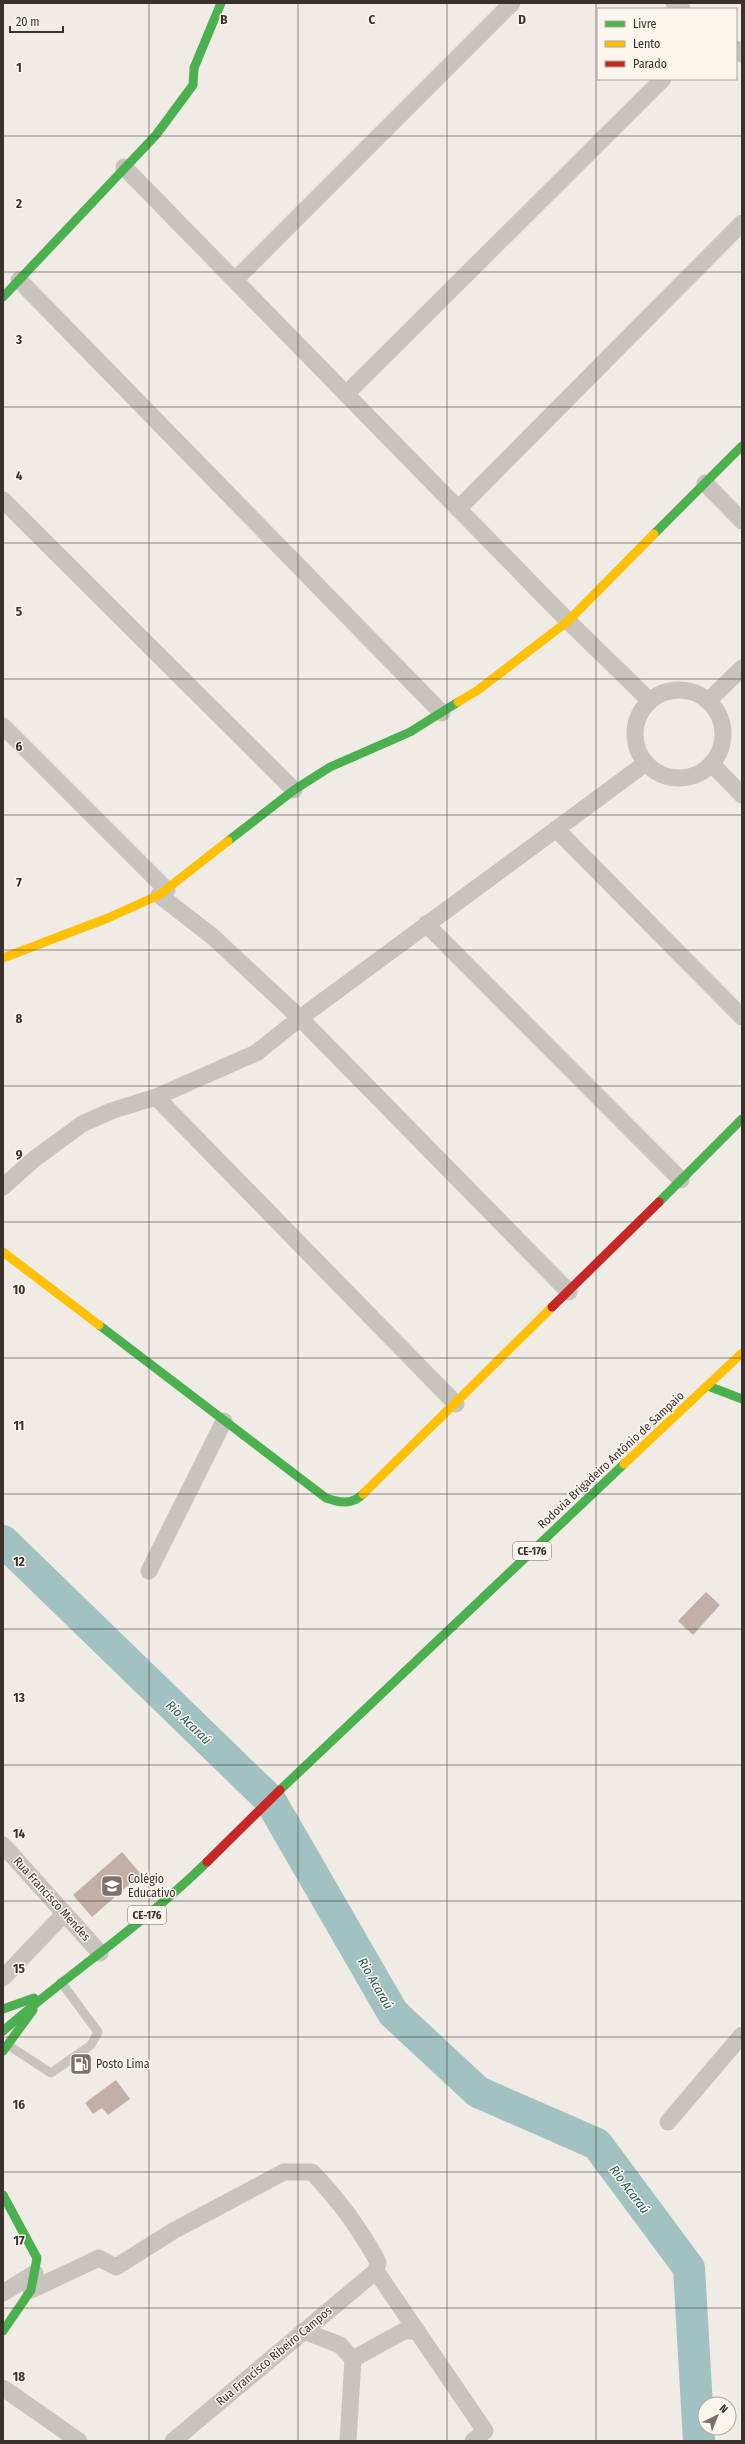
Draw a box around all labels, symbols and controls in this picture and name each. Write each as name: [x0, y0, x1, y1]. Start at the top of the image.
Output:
scale bar: [10, 8, 63, 34]
legend: [597, 8, 737, 80]
text: B: [220, 12, 228, 27]
text: C: [369, 12, 376, 27]
text: D: [518, 12, 526, 27]
text: 20 m: [16, 15, 40, 29]
text: Livre: [633, 17, 657, 31]
text: Lento: [633, 37, 660, 51]
text: Parado: [633, 57, 667, 71]
text: 1: [16, 60, 22, 75]
text: 2: [15, 196, 22, 211]
text: 3: [15, 332, 22, 347]
text: 4: [16, 468, 23, 483]
text: 5: [16, 604, 22, 619]
text: 6: [16, 739, 23, 754]
text: 7: [16, 875, 22, 890]
text: 8: [16, 1011, 23, 1026]
text: 9: [16, 1147, 23, 1162]
text: 10: [13, 1282, 25, 1297]
street label: Rodovia Brigadeiro Antônio de Sampaio: [535, 1388, 687, 1532]
text: 11: [14, 1418, 24, 1433]
road number: CE-176: [513, 1542, 551, 1560]
text: 12: [13, 1554, 25, 1569]
text: 13: [13, 1690, 25, 1705]
water label: Rio Acaraú: [163, 1697, 214, 1748]
text: 14: [13, 1826, 25, 1841]
street label: Rua Francisco Mendes: [11, 1854, 93, 1944]
place label: Colégio Educativo: [128, 1872, 176, 1900]
school or university icon: Colégio Educativo: [99, 1873, 125, 1899]
road number: CE-176: [128, 1906, 166, 1924]
water label: Rio Acaraú: [355, 1955, 396, 2012]
text: 15: [13, 1961, 25, 1976]
fuel station icon: Posto Lima: [68, 2051, 94, 2077]
place label: Posto Lima: [96, 2057, 150, 2071]
text: 16: [13, 2097, 25, 2112]
water label: Rio Acaraú: [607, 2162, 653, 2217]
text: 17: [13, 2233, 25, 2248]
street label: Rua Francisco Ribeiro Campos: [213, 2304, 335, 2408]
text: 18: [13, 2369, 25, 2384]
north arrow: [697, 2396, 737, 2436]
text: N: [717, 2402, 730, 2416]

